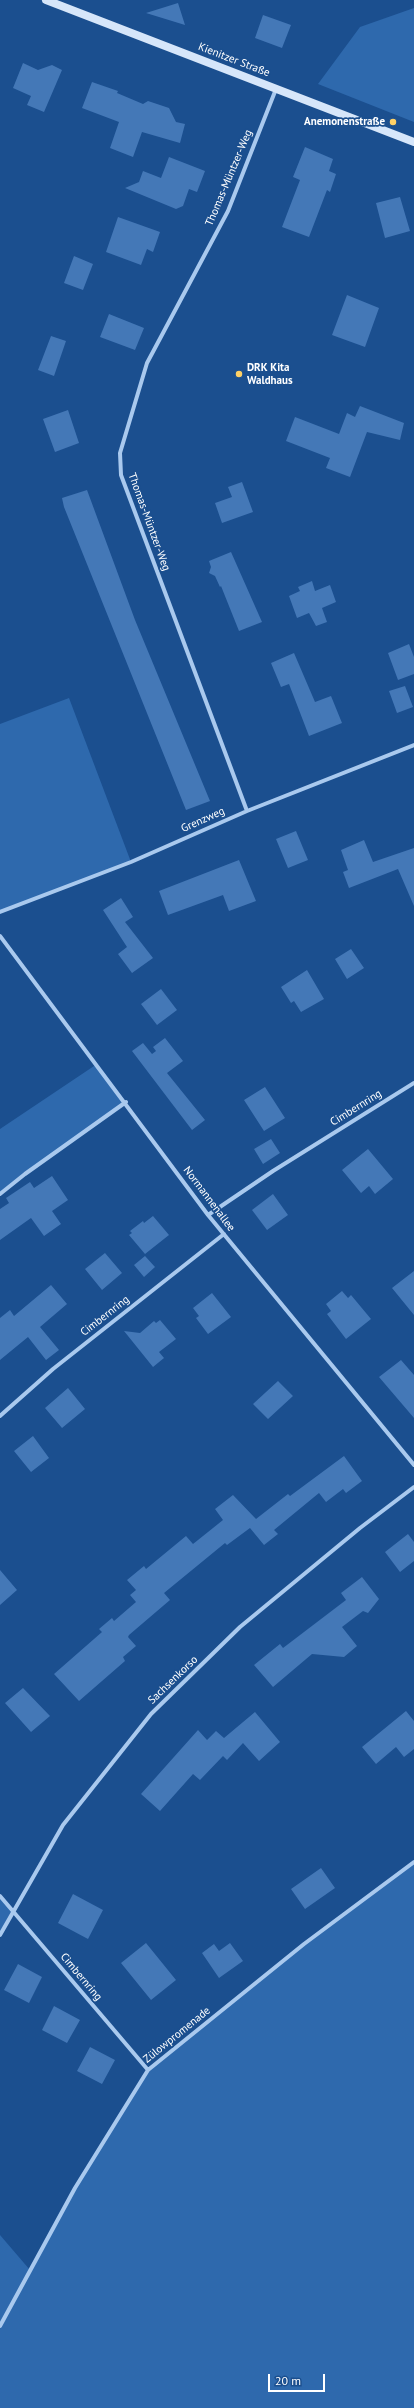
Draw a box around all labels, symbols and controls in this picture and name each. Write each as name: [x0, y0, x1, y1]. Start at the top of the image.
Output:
street label: Kienitzer Straße: [196, 40, 272, 80]
place label: Anemonenstraße: [304, 115, 385, 129]
marker: Anemonenstraße: [388, 117, 398, 127]
street label: Thomas-Müntzer-Weg: [203, 128, 255, 228]
place label: DRK Kita Waldhaus: [247, 361, 293, 387]
marker: DRK Kita Waldhaus: [234, 369, 244, 379]
street label: Thomas-Müntzer-Weg: [125, 471, 173, 573]
street label: Grenzweg: [179, 805, 227, 835]
street label: Cimbernring: [328, 1087, 384, 1129]
street label: Normannenallee: [180, 1164, 238, 1234]
street label: Cimbernring: [78, 1293, 132, 1339]
street label: Sachsenkorso: [145, 1653, 201, 1707]
street label: Cimbernring: [57, 1951, 105, 2003]
street label: Zülowpromenade: [141, 2004, 213, 2066]
scale bar: [270, 2366, 327, 2392]
text: 20 m: [275, 2373, 301, 2388]

